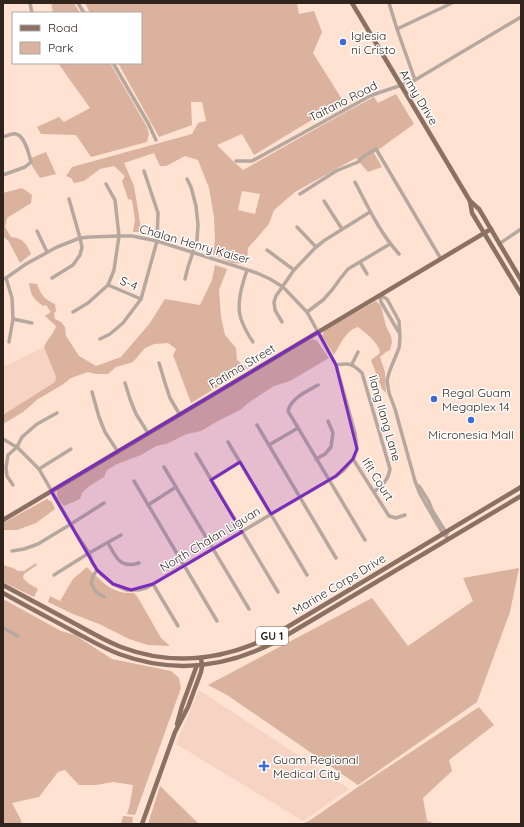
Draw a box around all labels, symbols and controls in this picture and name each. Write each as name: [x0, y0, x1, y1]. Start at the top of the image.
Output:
legend: [12, 12, 142, 64]
text: Road: [48, 20, 78, 35]
place label: Iglesia ni Cristo: [351, 28, 396, 57]
marker: Iglesia ni Cristo: [338, 37, 348, 47]
text: Park: [48, 40, 73, 55]
street label: Army Drive: [397, 66, 442, 128]
street label: Taitano Road: [306, 77, 380, 125]
street label: Chalan Henry Kaiser: [138, 221, 252, 267]
street label: S-4: [118, 273, 140, 293]
street label: Fatima Street: [206, 340, 278, 392]
street label: Ilang Ilang Lane: [366, 373, 405, 463]
place label: Regal Guam Megaplex 14: [442, 385, 511, 414]
marker: Regal Guam Megaplex 14: [429, 394, 439, 404]
marker: Micronesia Mall: [466, 415, 476, 425]
place label: Micronesia Mall: [428, 427, 514, 442]
street label: Ifit Court: [359, 455, 397, 503]
street label: North Chalan Liguan: [157, 503, 263, 575]
street label: Marine Corps Drive: [290, 550, 389, 618]
road number: GU 1: [256, 627, 288, 645]
place label: Guam Regional Medical City: [273, 752, 359, 781]
marker: Guam Regional Medical City: [258, 760, 270, 772]

